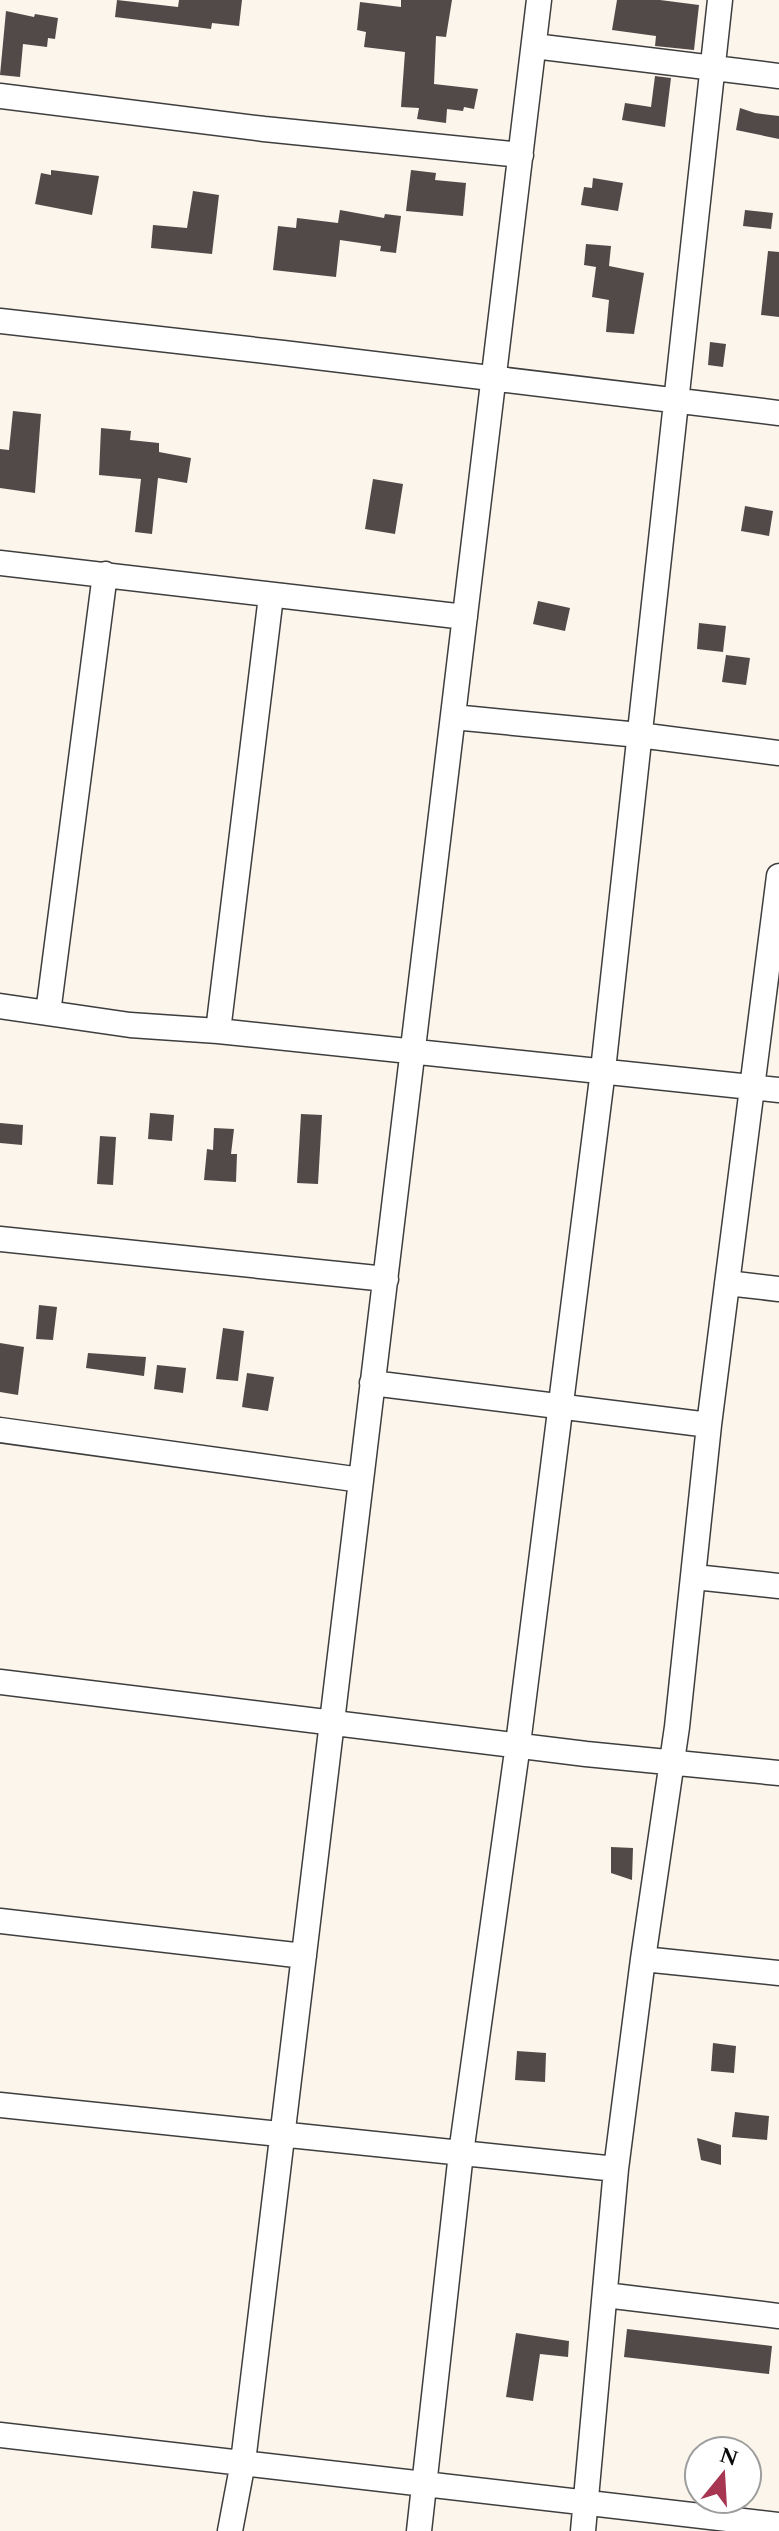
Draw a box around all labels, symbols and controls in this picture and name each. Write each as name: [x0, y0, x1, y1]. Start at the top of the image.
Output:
north arrow: [683, 2435, 763, 2515]
text: N: [715, 2439, 742, 2476]

